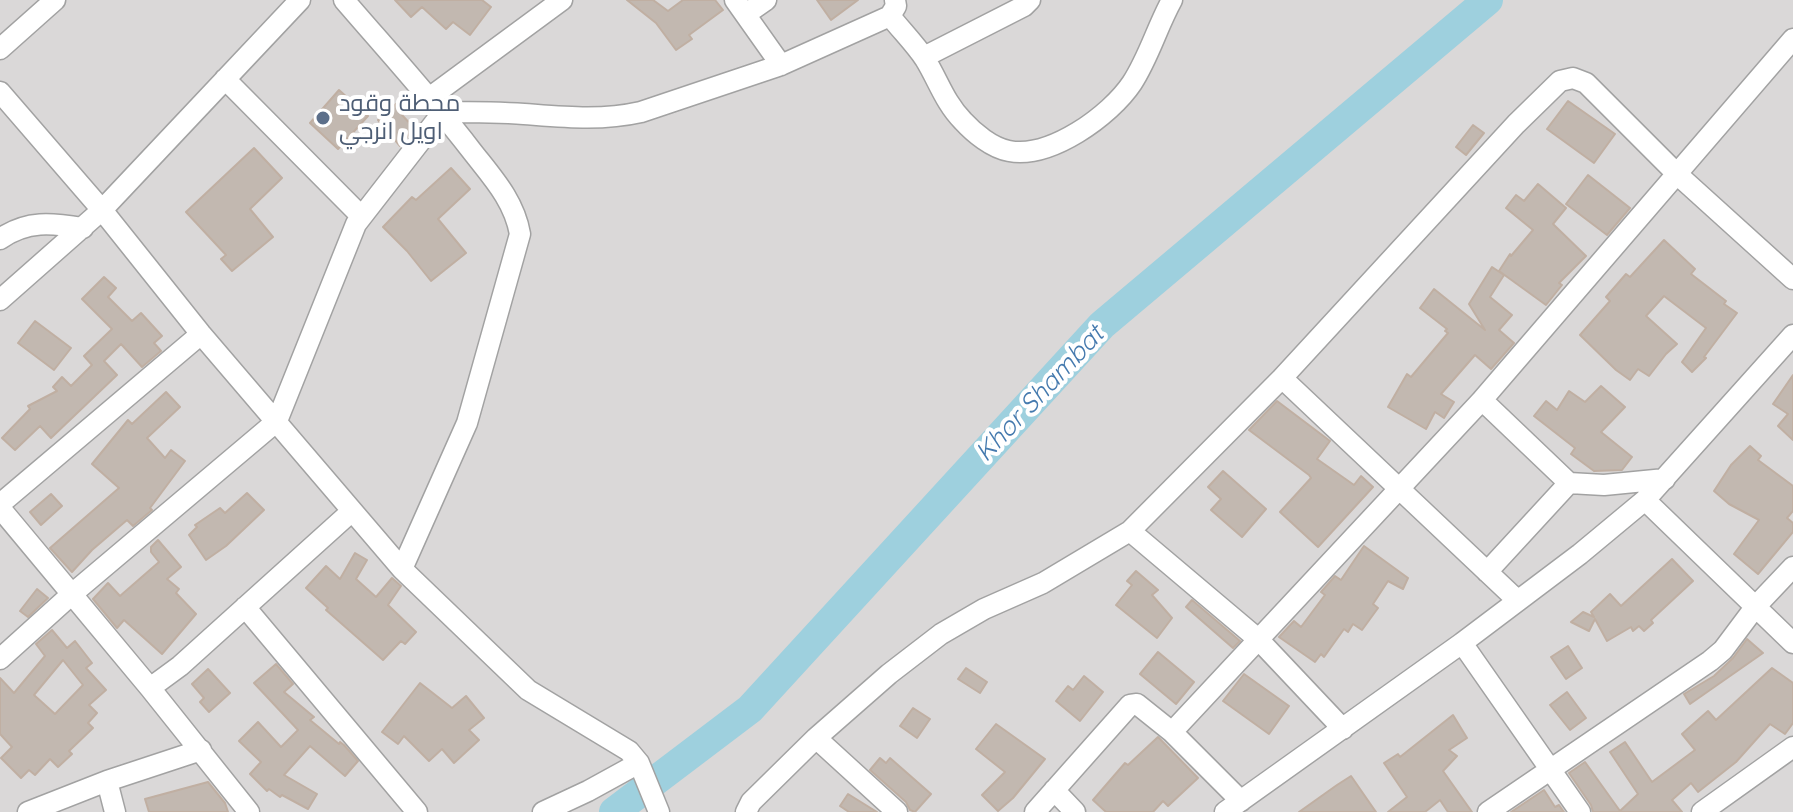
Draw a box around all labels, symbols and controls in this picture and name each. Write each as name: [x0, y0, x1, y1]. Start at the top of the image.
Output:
place label: محطة وقود اويل انرجي: [339, 90, 460, 146]
marker: محطة وقود اويل انرجي: [314, 109, 332, 127]
water label: Khor Shambat: [969, 320, 1111, 468]

